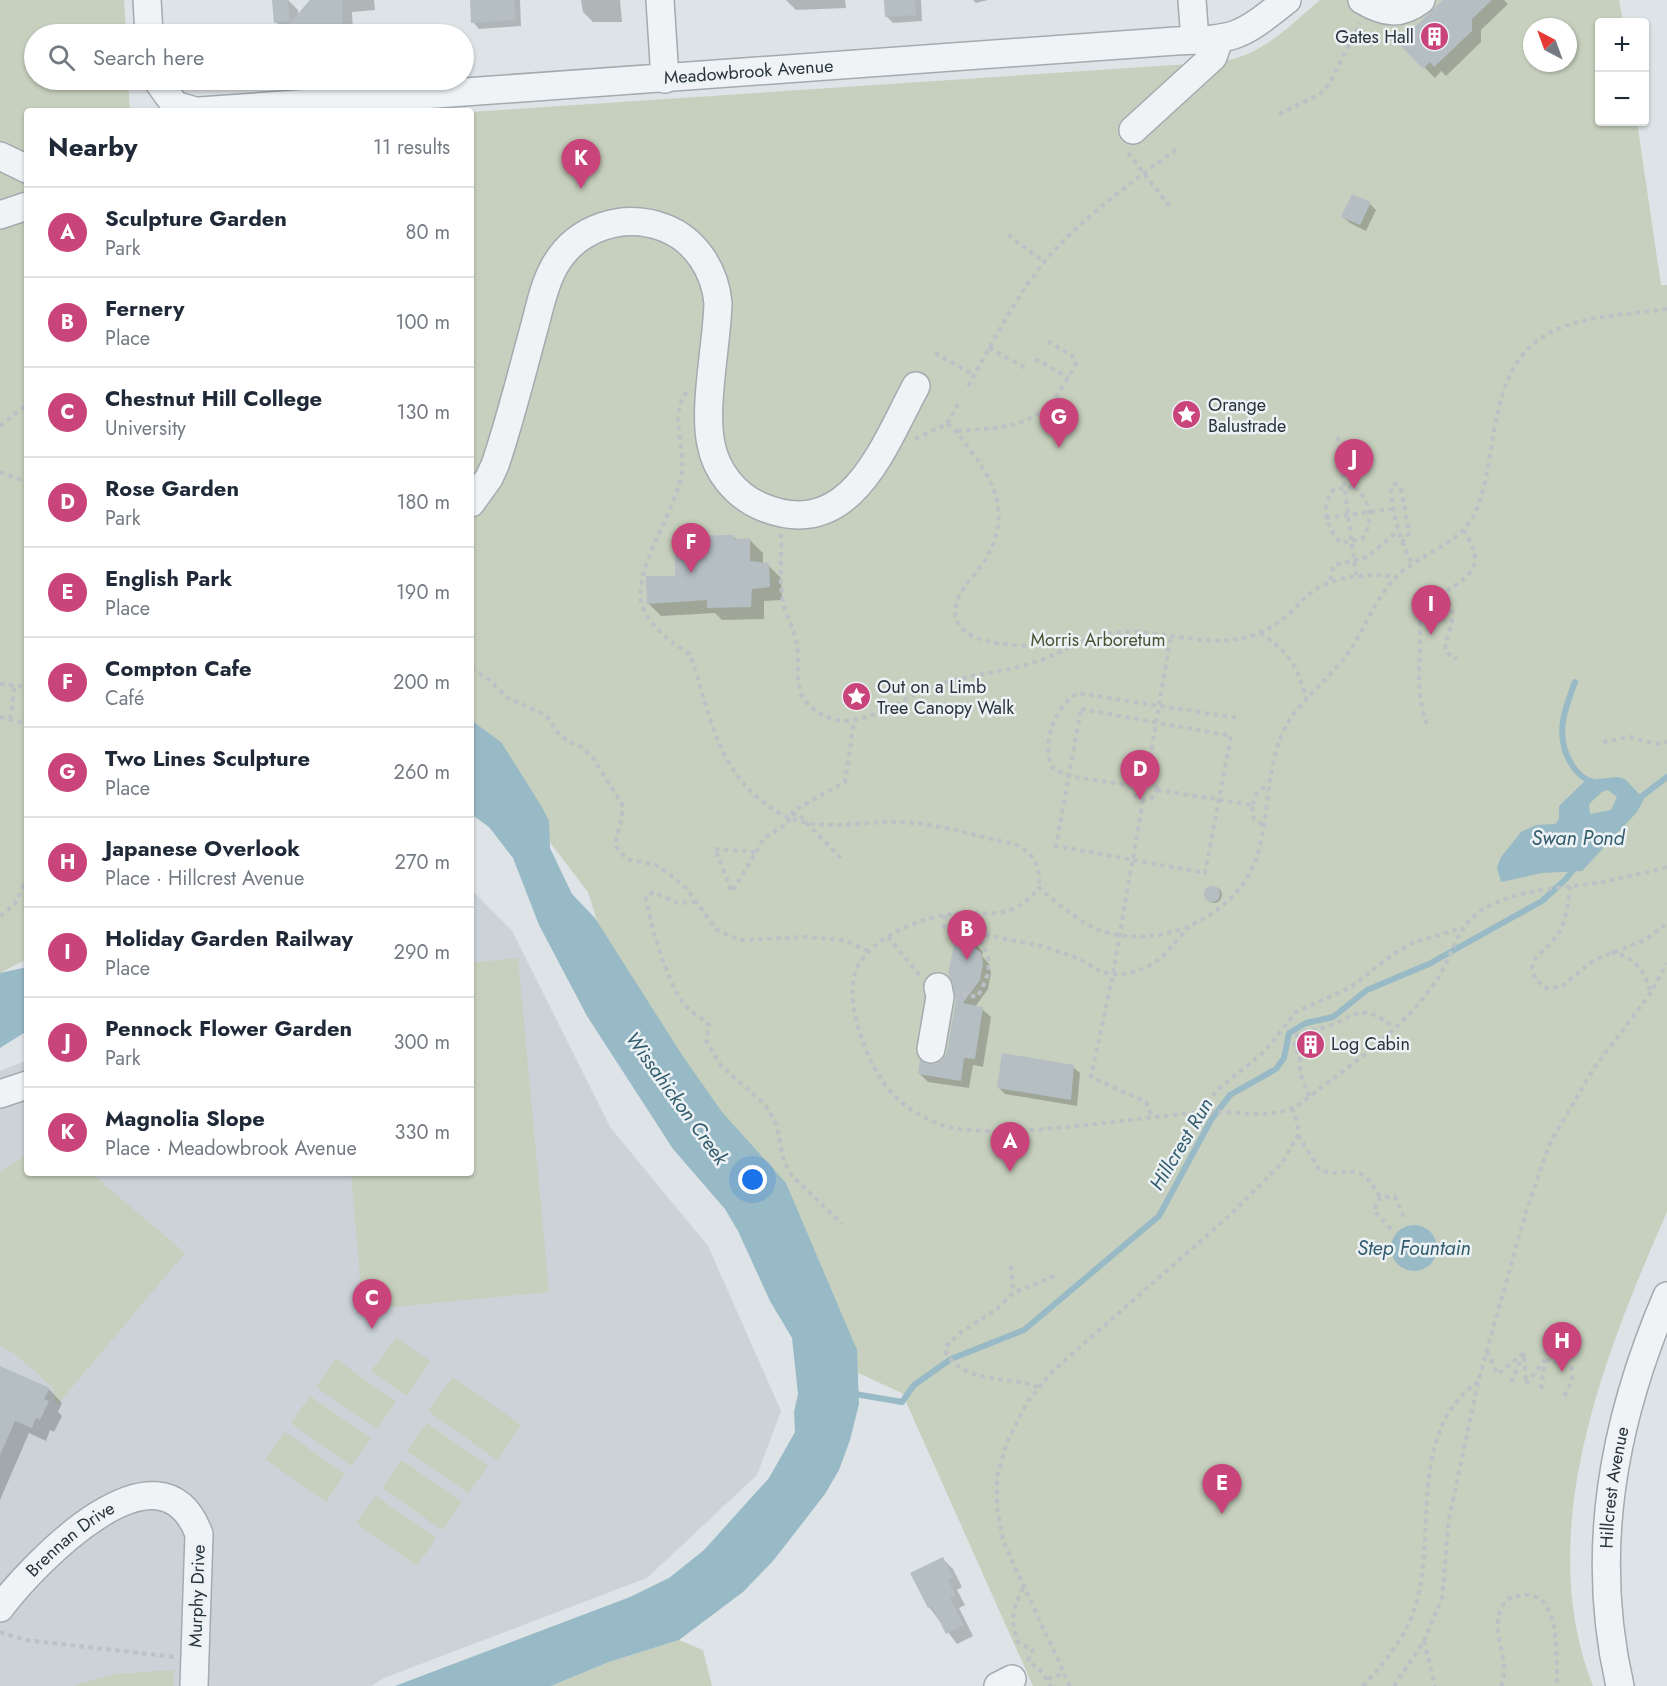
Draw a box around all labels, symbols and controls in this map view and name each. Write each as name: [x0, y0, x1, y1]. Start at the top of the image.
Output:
north arrow: [1523, 18, 1577, 72]
map controls: [1595, 18, 1649, 126]
button: +: [1595, 18, 1649, 72]
building icon: Gates Hall: [1419, 21, 1451, 53]
search box: [24, 24, 474, 90]
place label: Gates Hall: [1335, 24, 1414, 50]
icon: search: [45, 41, 78, 74]
text: Search here: [93, 41, 204, 73]
street label: Meadowbrook Avenue: [663, 53, 834, 91]
button: −: [1595, 72, 1649, 126]
text: Nearby: [48, 128, 137, 166]
text: 11 results: [373, 133, 450, 162]
pin: K: [562, 140, 600, 189]
text: Sculpture Garden: [105, 202, 287, 234]
text: A: [60, 218, 75, 247]
text: 80 m: [405, 218, 450, 247]
text: Park: [105, 234, 141, 263]
text: Fernery: [105, 292, 185, 324]
text: B: [61, 308, 74, 337]
text: 100 m: [395, 308, 450, 337]
text: Place: [105, 324, 150, 353]
text: Chestnut Hill College: [105, 382, 322, 414]
place label: Orange Balustrade: [1208, 392, 1286, 439]
text: C: [60, 398, 75, 427]
text: 130 m: [396, 398, 450, 427]
pin: G: [1040, 398, 1078, 448]
place icon: Orange Balustrade: [1171, 399, 1203, 431]
text: University: [105, 414, 186, 443]
pin: J: [1334, 440, 1374, 489]
text: Rose Garden: [105, 472, 239, 504]
text: D: [60, 488, 75, 517]
text: 180 m: [396, 488, 450, 517]
text: Park: [105, 504, 141, 533]
pin: F: [672, 524, 710, 573]
text: English Park: [105, 562, 232, 594]
text: E: [61, 578, 74, 607]
text: 190 m: [396, 578, 450, 607]
pin: I: [1412, 586, 1450, 635]
text: Place: [105, 594, 150, 623]
park label: Morris Arboretum: [1030, 627, 1166, 653]
text: Compton Cafe: [105, 652, 252, 684]
text: F: [62, 668, 73, 697]
text: 200 m: [393, 668, 450, 697]
place label: Out on a Limb Tree Canopy Walk: [877, 674, 1014, 721]
place icon: Out on a Limb Tree Canopy Walk: [840, 681, 872, 713]
text: Café: [105, 684, 144, 713]
text: Two Lines Sculpture: [105, 742, 310, 774]
pin: D: [1120, 750, 1160, 800]
text: G: [59, 758, 76, 787]
text: 260 m: [394, 758, 450, 787]
text: Place: [105, 774, 150, 803]
water label: Swan Pond: [1532, 824, 1625, 853]
text: Japanese Overlook: [105, 832, 300, 864]
text: H: [60, 848, 75, 877]
text: 270 m: [395, 848, 450, 877]
text: Place · Hillcrest Avenue: [105, 864, 304, 893]
pin: B: [948, 910, 986, 960]
text: Holiday Garden Railway: [105, 922, 353, 954]
text: I: [64, 938, 71, 967]
text: 290 m: [394, 938, 450, 967]
text: Place: [105, 954, 150, 983]
text: Pennock Flower Garden: [105, 1012, 352, 1044]
water label: Wissahickon Creek: [618, 1026, 736, 1172]
text: J: [64, 1028, 71, 1057]
text: 300 m: [393, 1028, 450, 1057]
building icon: Log Cabin: [1294, 1028, 1326, 1060]
place label: Log Cabin: [1331, 1031, 1410, 1057]
text: Park: [105, 1044, 141, 1073]
water label: Hillcrest Run: [1142, 1093, 1220, 1196]
text: Magnolia Slope: [105, 1102, 265, 1134]
text: K: [61, 1118, 74, 1147]
text: 330 m: [395, 1118, 450, 1147]
pin: A: [990, 1122, 1030, 1172]
text: Place · Meadowbrook Avenue: [105, 1134, 357, 1163]
your location: [738, 1165, 767, 1194]
water label: Step Fountain: [1357, 1234, 1471, 1263]
pin: C: [352, 1280, 392, 1329]
pin: H: [1542, 1322, 1582, 1372]
street label: Hillcrest Avenue: [1593, 1424, 1636, 1549]
pin: E: [1202, 1464, 1242, 1514]
street label: Brennan Drive: [20, 1495, 119, 1583]
street label: Murphy Drive: [182, 1544, 212, 1648]

